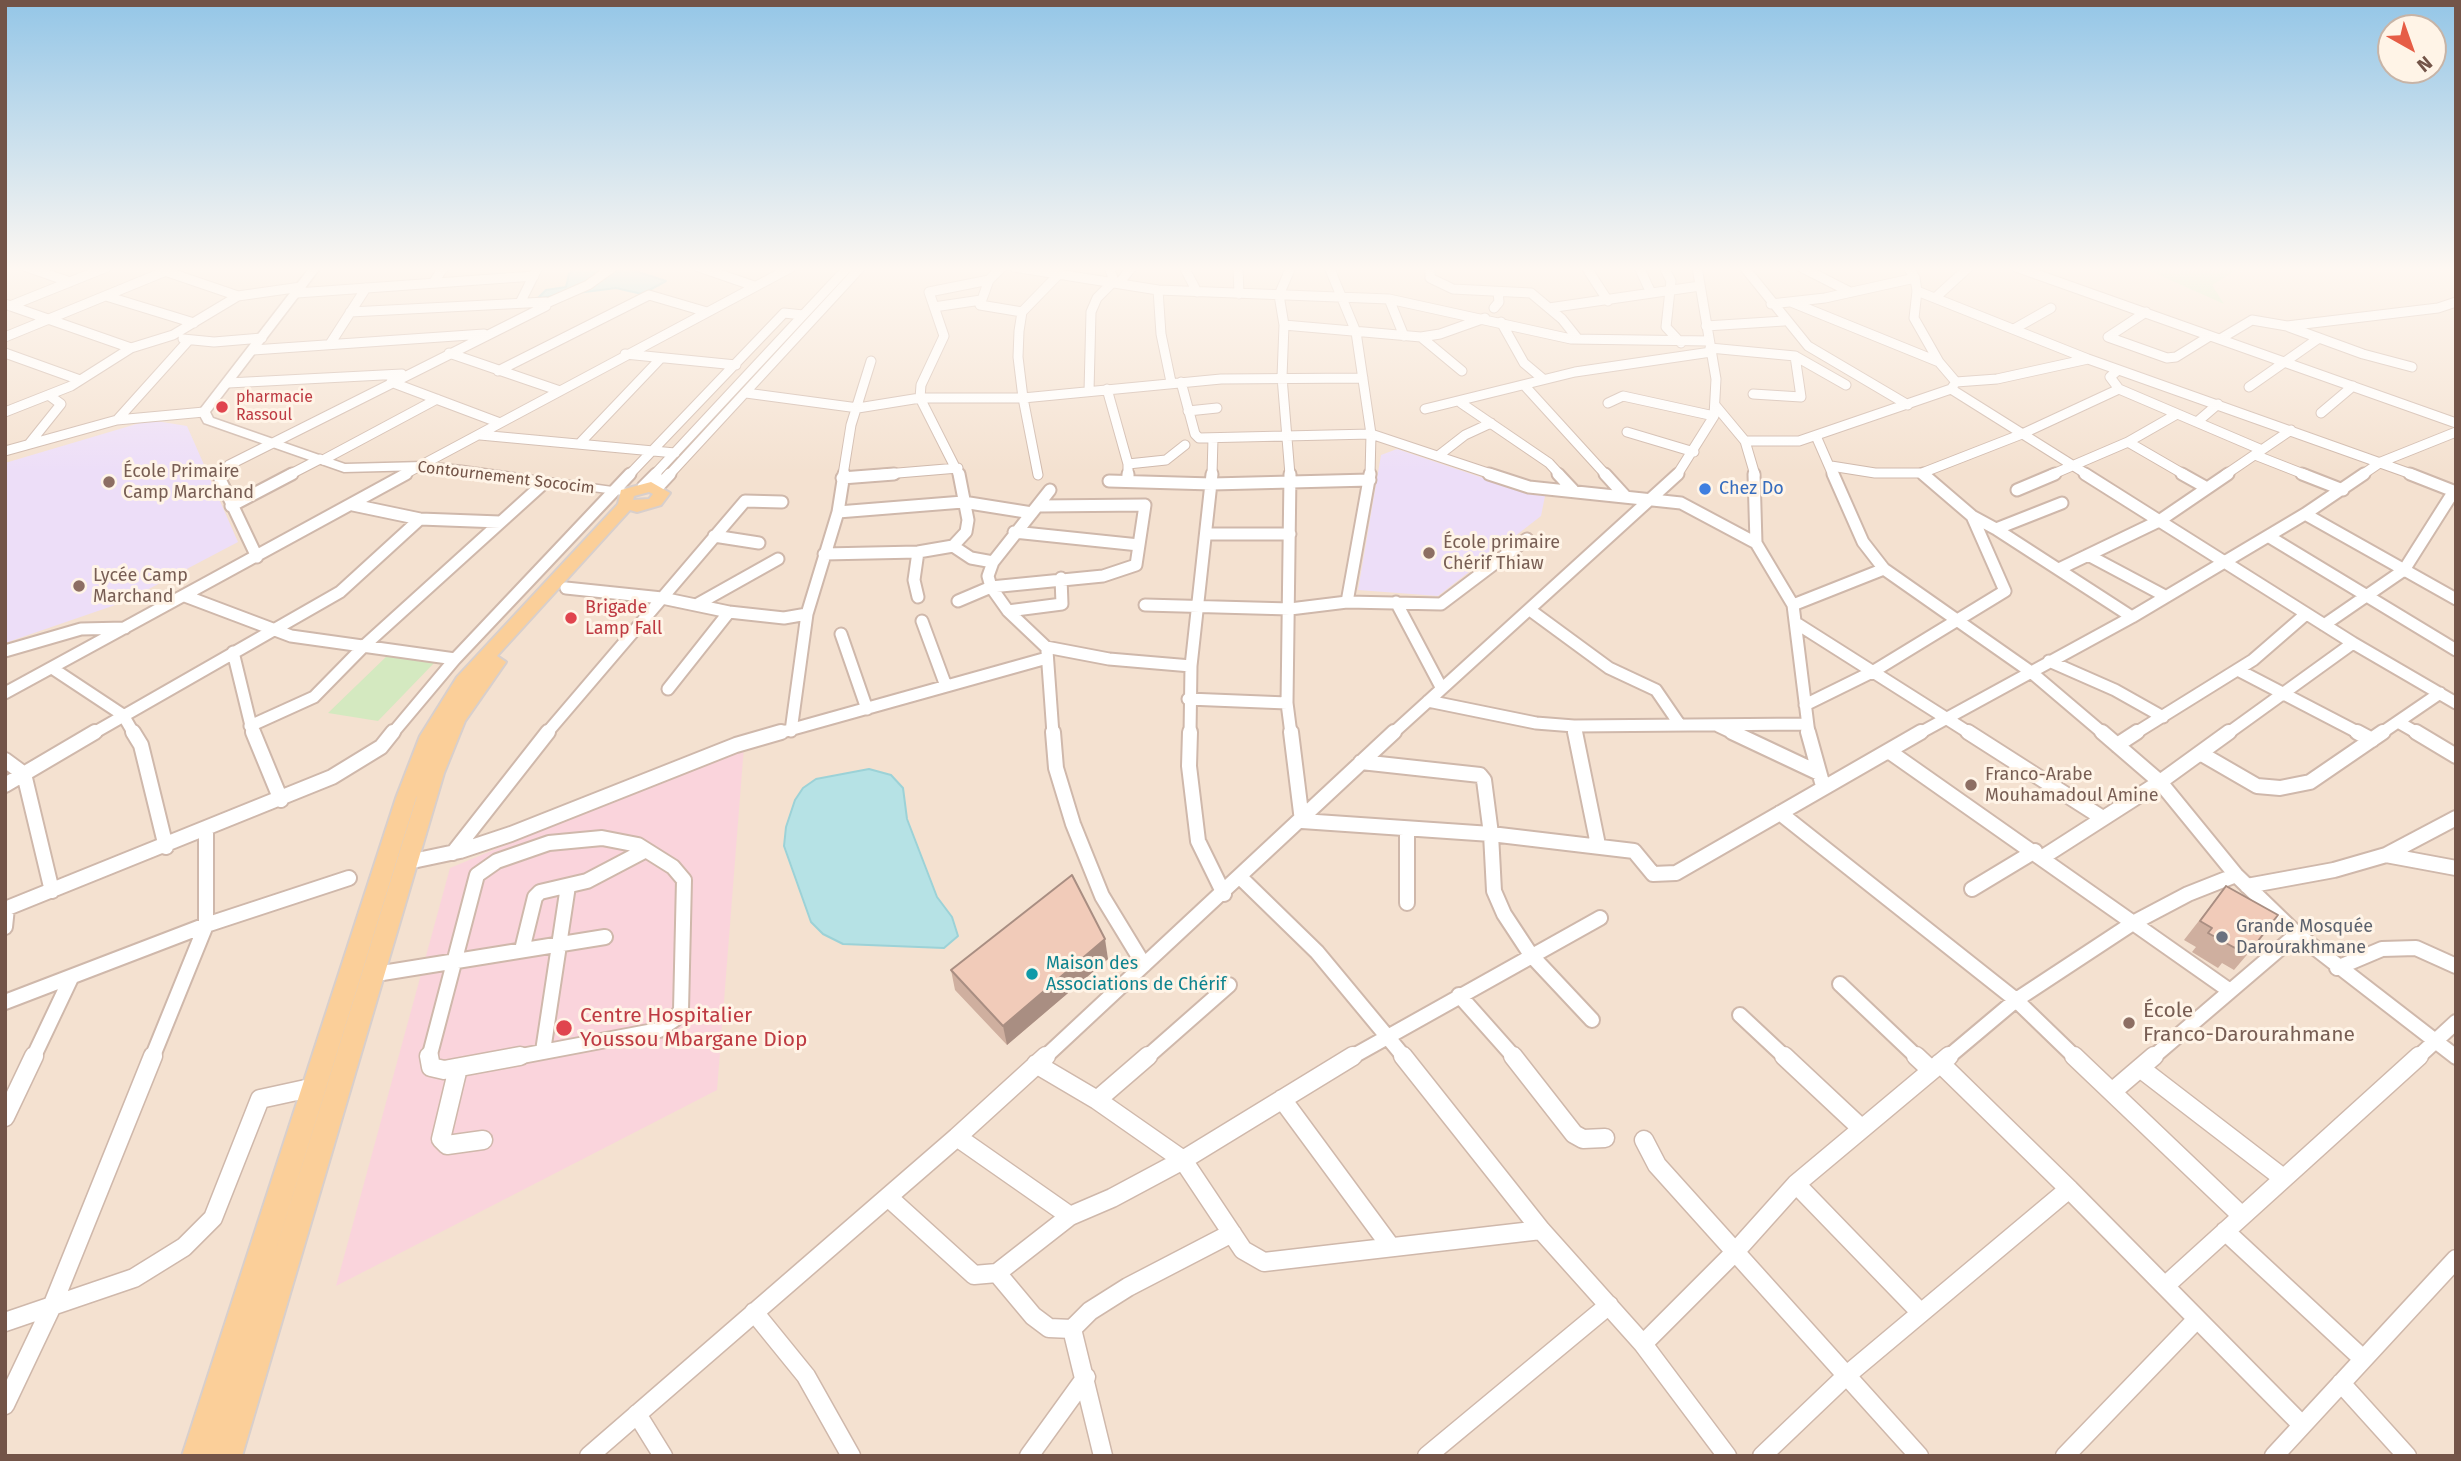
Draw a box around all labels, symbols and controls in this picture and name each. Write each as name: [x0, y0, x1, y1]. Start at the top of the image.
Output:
north arrow: [2377, 14, 2447, 84]
text: N: [2412, 51, 2437, 77]
place label: pharmacie Rassoul: [236, 388, 313, 426]
marker: pharmacie Rassoul: [214, 399, 230, 415]
street label: Contournement Sococim: [416, 458, 596, 498]
place label: École Primaire Camp Marchand: [123, 461, 254, 504]
marker: École Primaire Camp Marchand: [101, 474, 117, 490]
place label: Chez Do: [1719, 478, 1784, 500]
marker: Chez Do: [1697, 481, 1713, 497]
place label: École primaire Chérif Thiaw: [1443, 532, 1560, 574]
marker: École primaire Chérif Thiaw: [1421, 545, 1437, 561]
place label: Lycée Camp Marchand: [93, 565, 188, 608]
marker: Lycée Camp Marchand: [71, 578, 87, 594]
place label: Brigade Lamp Fall: [585, 597, 662, 640]
marker: Brigade Lamp Fall: [563, 610, 579, 626]
place label: Franco-Arabe Mouhamadoul Amine: [1985, 764, 2159, 806]
marker: Franco-Arabe Mouhamadoul Amine: [1963, 777, 1979, 793]
place label: Grande Mosquée Darourakhmane: [2236, 916, 2373, 958]
marker: Grande Mosquée Darourakhmane: [2214, 929, 2230, 945]
place label: Maison des Associations de Chérif: [1046, 953, 1226, 996]
marker: Maison des Associations de Chérif: [1024, 966, 1040, 982]
place label: École Franco-Darourahmane: [2143, 998, 2355, 1048]
place label: Centre Hospitalier Youssou Mbargane Diop: [580, 1003, 808, 1053]
marker: École Franco-Darourahmane: [2121, 1015, 2137, 1031]
marker: Centre Hospitalier Youssou Mbargane Diop: [554, 1018, 574, 1038]

